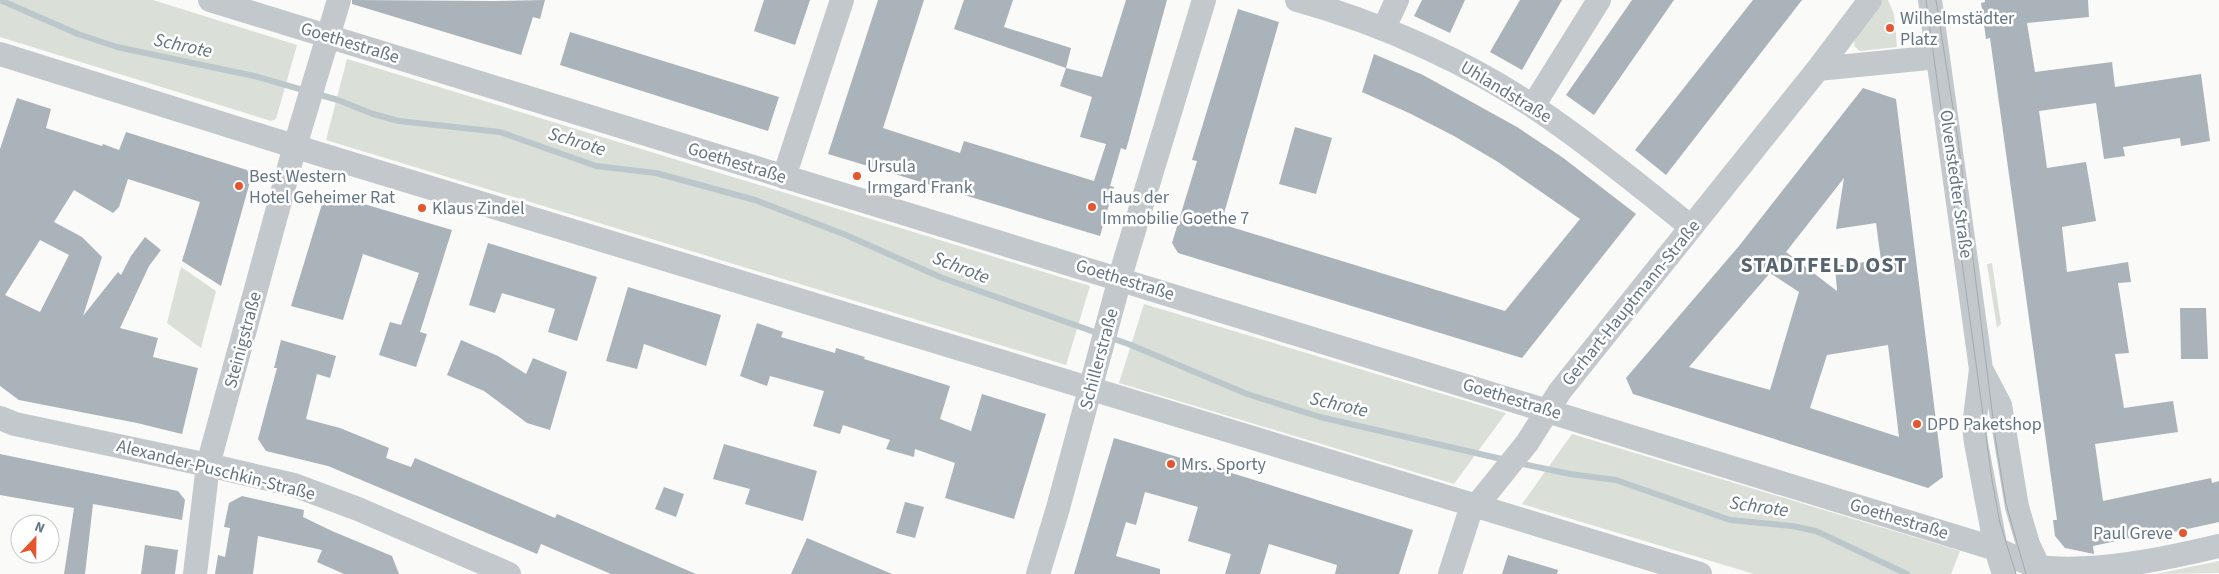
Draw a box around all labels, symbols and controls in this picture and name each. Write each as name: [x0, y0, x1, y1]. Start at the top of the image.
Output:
place label: Wilhelmstädter Platz: [1900, 6, 2015, 52]
street label: Goethestraße: [298, 16, 402, 70]
marker: Wilhelmstädter Platz: [1884, 22, 1896, 34]
water label: Schrote: [151, 27, 215, 65]
street label: Uhlandstraße: [1456, 55, 1556, 129]
street label: Olvenstedter Straße: [1933, 108, 1979, 260]
water label: Schrote: [545, 120, 609, 164]
street label: Goethestraße: [685, 136, 789, 190]
place label: Ursula Irmgard Frank: [867, 154, 973, 200]
place label: Best Western Hotel Geheimer Rat: [249, 164, 395, 210]
marker: Ursula Irmgard Frank: [851, 170, 863, 182]
marker: Best Western Hotel Geheimer Rat: [233, 180, 245, 192]
place label: Haus der Immobilie Goethe 7: [1102, 185, 1249, 231]
place label: Klaus Zindel: [432, 196, 525, 221]
marker: Haus der Immobilie Goethe 7: [1086, 201, 1098, 213]
marker: Klaus Zindel: [416, 202, 428, 214]
street label: Gerhart-Hauptmann-Straße: [1556, 214, 1706, 391]
water label: Schrote: [929, 245, 993, 291]
district label: STADTFELD OST: [1741, 249, 1907, 281]
street label: Goethestraße: [1073, 253, 1177, 307]
street label: Steinigstraße: [218, 289, 268, 391]
street label: Schillerstraße: [1073, 306, 1125, 412]
street label: Goethestraße: [1460, 372, 1564, 426]
water label: Schrote: [1307, 385, 1371, 425]
place label: DPD Paketshop: [1927, 412, 2042, 437]
marker: DPD Paketshop: [1911, 418, 1923, 430]
street label: Alexander-Puschkin-Straße: [114, 433, 318, 507]
place label: Mrs. Sporty: [1181, 452, 1267, 477]
marker: Mrs. Sporty: [1165, 458, 1177, 470]
water label: Schrote: [1728, 490, 1790, 524]
street label: Goethestraße: [1847, 492, 1951, 546]
north arrow: [10, 514, 60, 564]
text: N: [31, 517, 48, 539]
place label: Paul Greve: [2093, 521, 2173, 546]
marker: Paul Greve: [2177, 527, 2189, 539]

